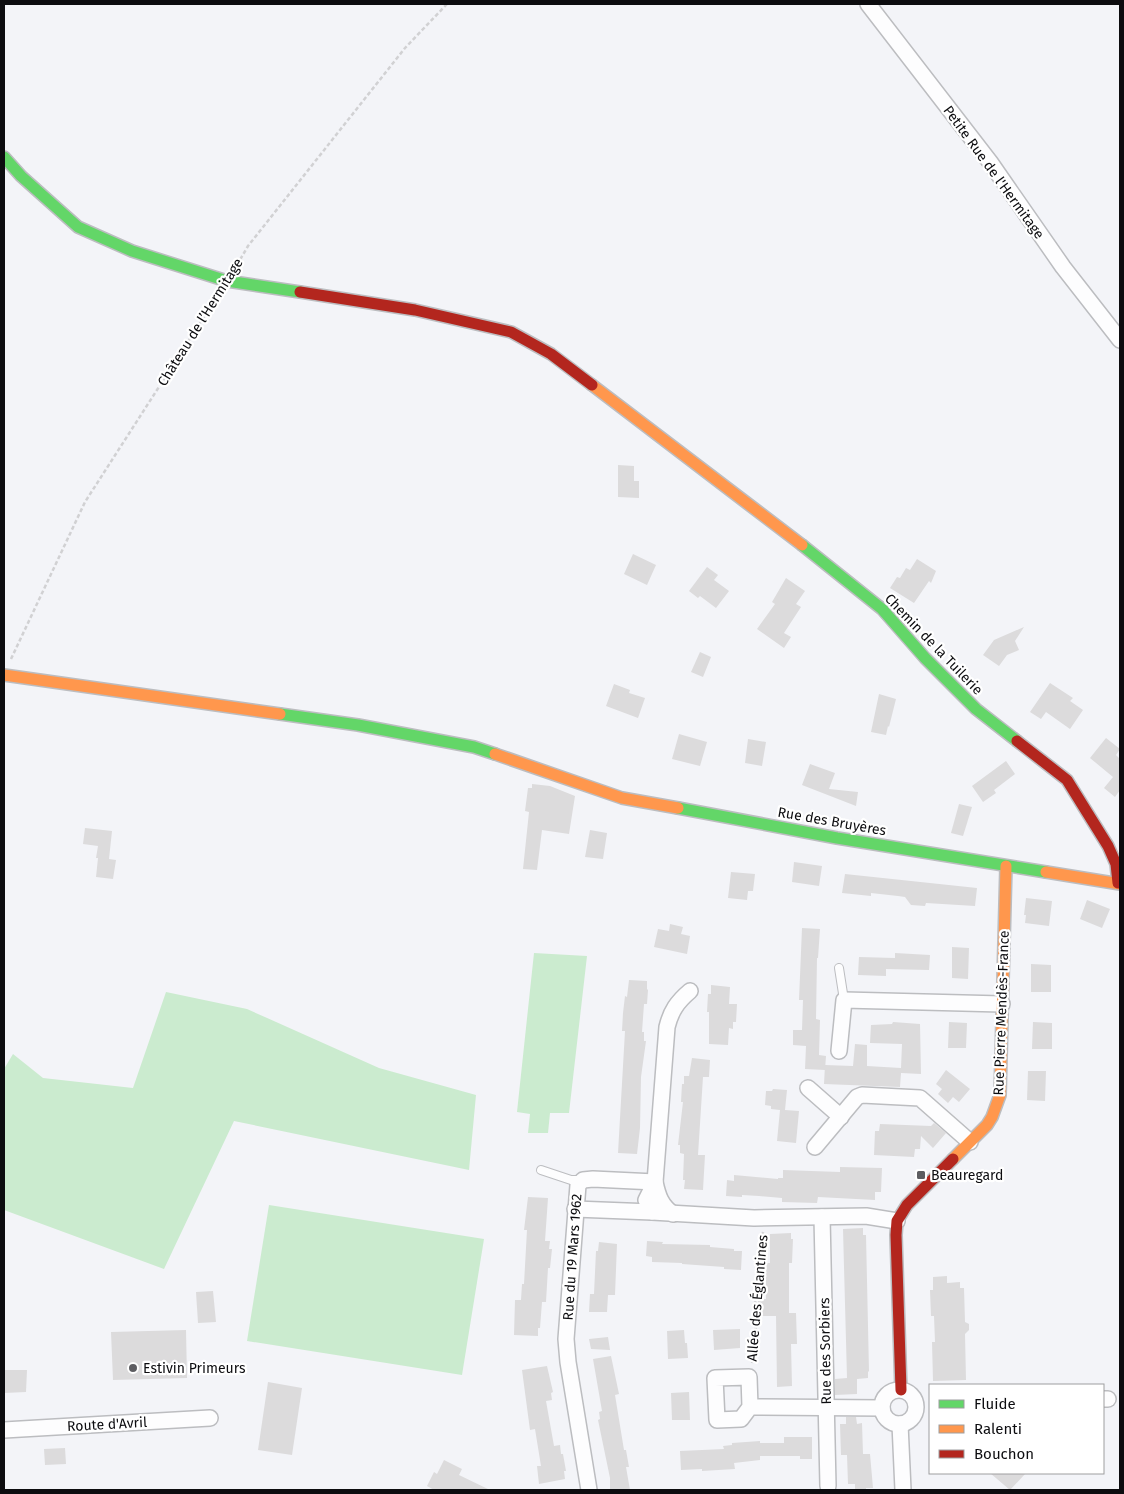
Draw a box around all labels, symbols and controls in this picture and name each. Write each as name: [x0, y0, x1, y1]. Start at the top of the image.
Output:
street label: Petite Rue de l'Hermitage: [939, 102, 1048, 242]
street label: Château de l’Hermitage: [154, 255, 247, 389]
street label: Chemin de la Tuilerie: [881, 590, 986, 698]
street label: Rue des Bruyères: [776, 804, 888, 839]
street label: Rue Pierre Mendès-France: [990, 930, 1013, 1096]
place label: Beauregard: [931, 1167, 1003, 1184]
marker: Beauregard: [915, 1169, 927, 1181]
street label: Rue du 19 Mars 1962: [560, 1193, 585, 1321]
street label: Allée des Églantines: [742, 1233, 772, 1362]
street label: Rue des Sorbiers: [816, 1297, 835, 1405]
place label: Estivin Primeurs: [143, 1360, 246, 1377]
marker: Estivin Primeurs: [127, 1362, 139, 1374]
legend: [929, 1384, 1104, 1474]
text: Fluide: [974, 1395, 1016, 1413]
street label: Route d'Avril: [67, 1414, 147, 1435]
text: Ralenti: [974, 1420, 1022, 1438]
text: Bouchon: [974, 1445, 1034, 1463]

